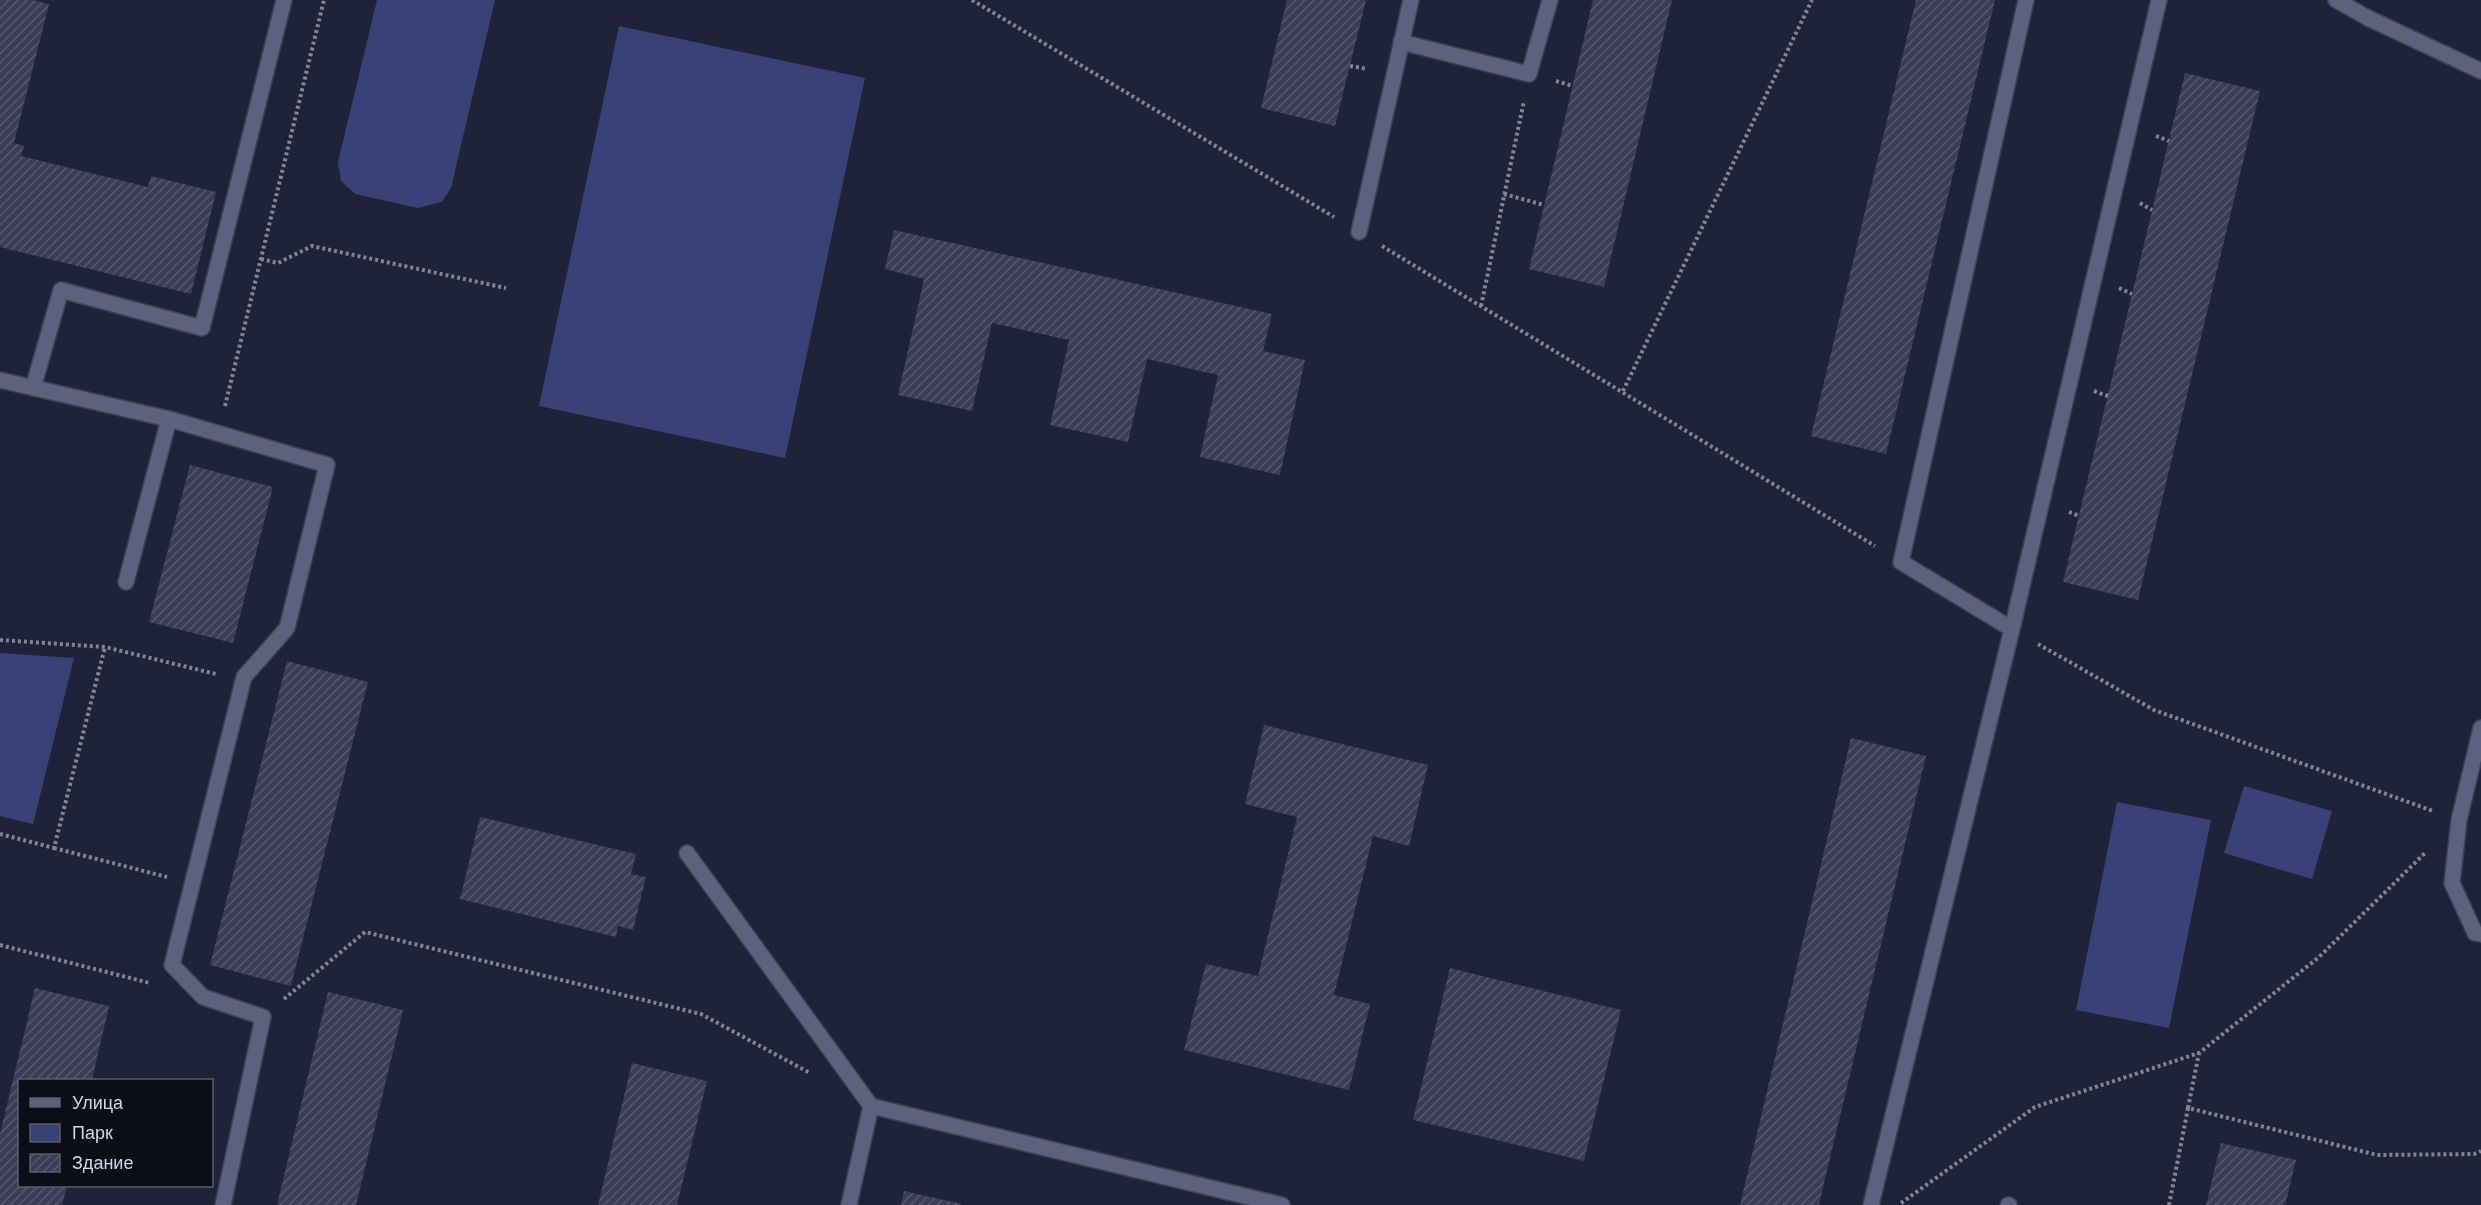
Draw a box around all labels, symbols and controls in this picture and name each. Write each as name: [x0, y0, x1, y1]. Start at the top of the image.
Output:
legend: [18, 1079, 213, 1187]
text: Улица: [72, 1091, 124, 1113]
text: Парк: [72, 1121, 113, 1143]
text: Здание: [72, 1151, 133, 1173]

